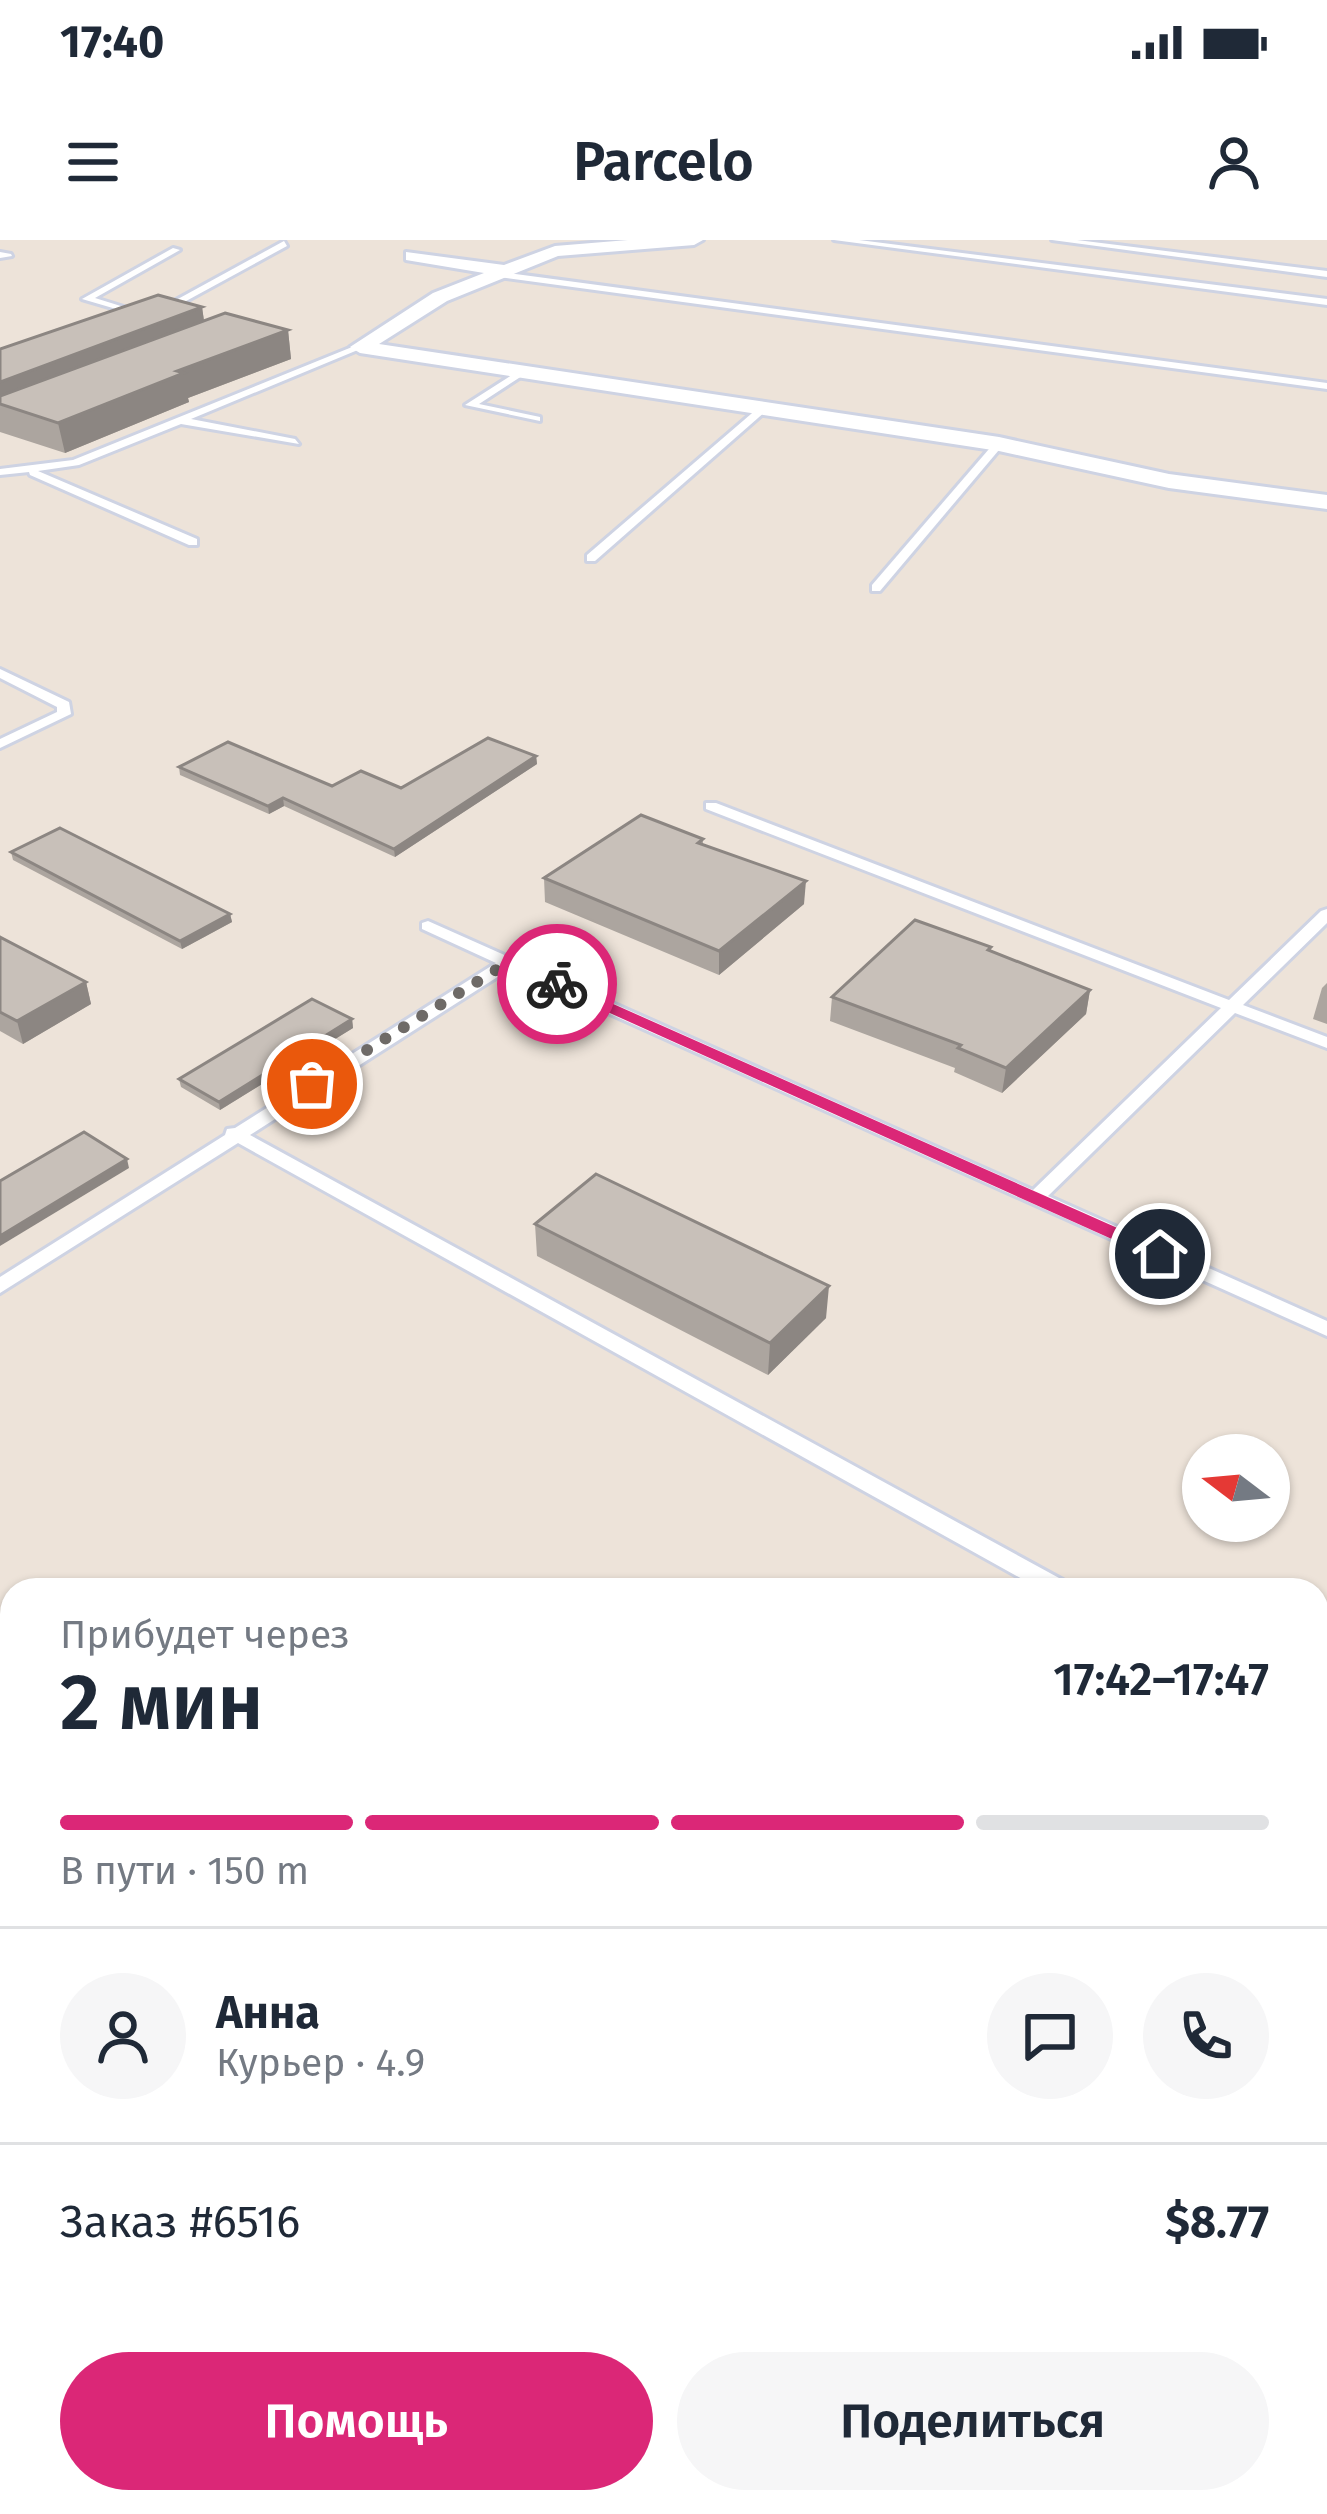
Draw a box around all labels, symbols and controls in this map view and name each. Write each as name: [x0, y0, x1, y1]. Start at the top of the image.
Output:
text: 17:40: [60, 15, 164, 69]
icon: menu: [60, 129, 126, 195]
icon: person: [1201, 129, 1267, 195]
text: Parcelo: [573, 130, 754, 194]
courier: [497, 924, 617, 1044]
icon: bike: [524, 951, 590, 1017]
pin: [261, 1033, 363, 1135]
icon: bag: [279, 1051, 345, 1117]
pin: [1109, 1203, 1211, 1305]
icon: home: [1127, 1221, 1193, 1287]
north arrow: [1182, 1434, 1290, 1542]
map controls: [1182, 1434, 1290, 1542]
text: Прибудет через: [60, 1612, 350, 1658]
text: 17:42–17:47: [1053, 1653, 1269, 1707]
text: 2 мин: [60, 1656, 263, 1750]
text: В пути · 150 m: [60, 1848, 309, 1894]
button: person: [60, 1973, 186, 2099]
button: chat: [987, 1973, 1113, 2099]
button: phone: [1143, 1973, 1269, 2099]
text: Анна: [216, 1986, 320, 2040]
text: Курьер · 4.9: [216, 2040, 425, 2086]
text: Заказ #6516: [60, 2195, 300, 2249]
text: $8.77: [1165, 2195, 1269, 2249]
button: Помощь: [60, 2352, 653, 2490]
button: Поделиться: [677, 2352, 1269, 2490]

